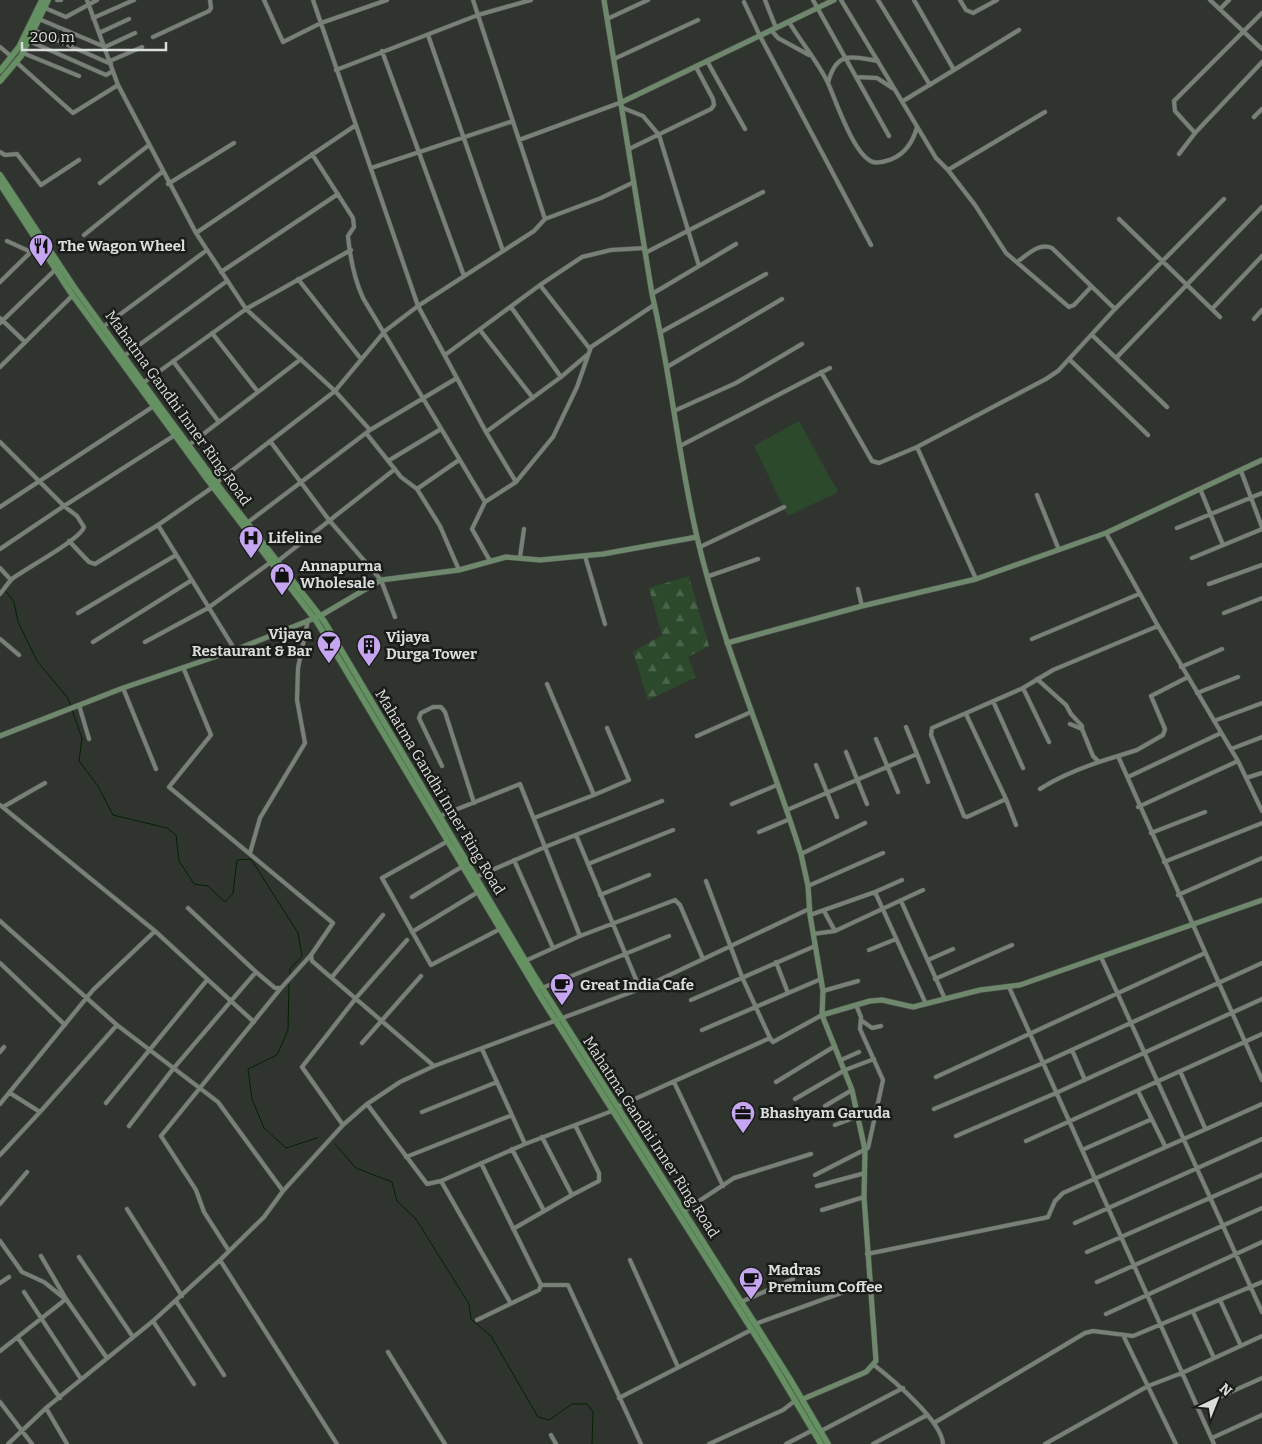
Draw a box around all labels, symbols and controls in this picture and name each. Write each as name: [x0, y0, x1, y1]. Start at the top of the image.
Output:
scale bar: [22, 20, 166, 52]
text: 200 m: [30, 28, 75, 46]
restaurant icon: The Wagon Wheel: [28, 233, 54, 267]
place label: The Wagon Wheel: [58, 237, 186, 255]
street label: Mahatma Gandhi Inner Ring Road: [101, 307, 255, 509]
hospital icon: Lifeline: [238, 525, 264, 559]
place label: Lifeline: [268, 529, 322, 547]
place label: Annapurna Wholesale: [300, 557, 382, 592]
shop icon: Annapurna Wholesale: [269, 562, 295, 596]
place label: Vijaya Restaurant & Bar: [192, 625, 313, 660]
place label: Vijaya Durga Tower: [386, 628, 477, 663]
bar icon: Vijaya Restaurant & Bar: [316, 630, 342, 664]
building icon: Vijaya Durga Tower: [356, 633, 382, 667]
street label: Mahatma Gandhi Inner Ring Road: [371, 686, 509, 898]
cafe icon: Great India Cafe: [549, 972, 575, 1006]
place label: Great India Cafe: [580, 976, 694, 994]
street label: Mahatma Gandhi Inner Ring Road: [579, 1033, 723, 1241]
office icon: Bhashyam Garuda: [730, 1100, 756, 1134]
place label: Bhashyam Garuda: [760, 1104, 891, 1122]
place label: Madras Premium Coffee: [768, 1261, 883, 1296]
cafe icon: Madras Premium Coffee: [738, 1266, 764, 1300]
north arrow: [1192, 1374, 1242, 1424]
text: N: [1216, 1380, 1235, 1400]

